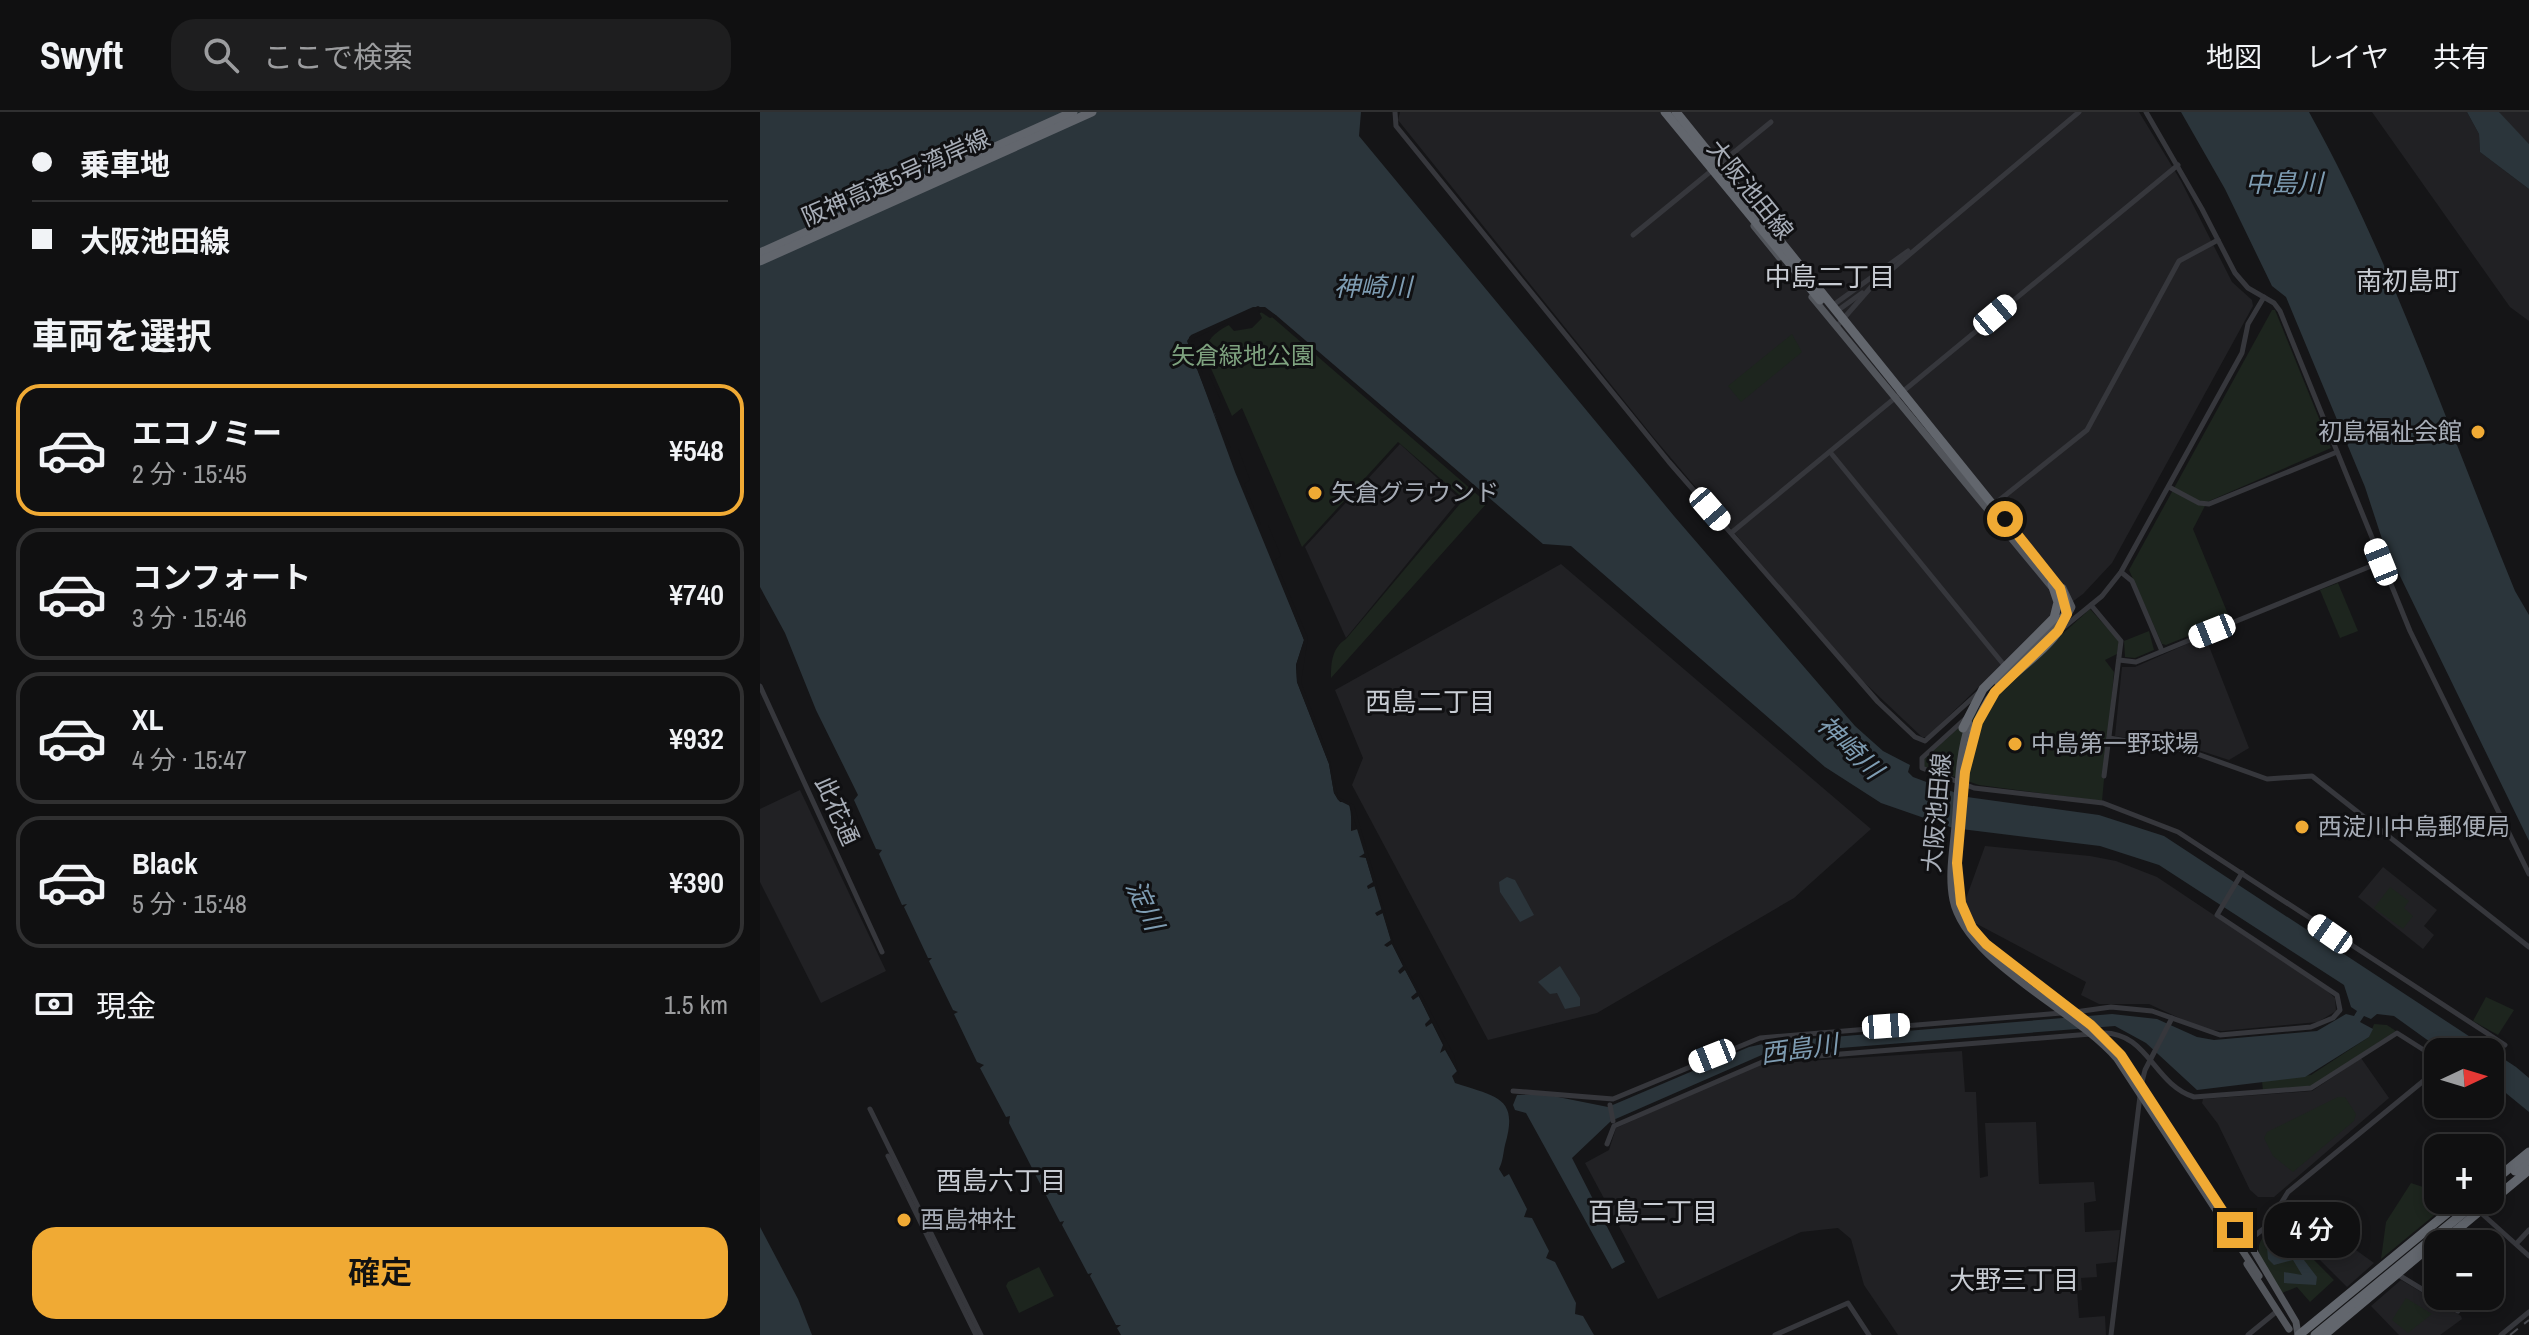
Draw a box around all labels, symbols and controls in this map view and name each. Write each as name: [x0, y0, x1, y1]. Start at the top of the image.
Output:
search box: [171, 19, 731, 91]
text: Swyft: [40, 30, 123, 81]
icon: search: [199, 33, 243, 77]
text: ここで検索: [263, 37, 413, 77]
text: 地図: [2206, 38, 2262, 76]
text: レイヤ: [2306, 38, 2389, 76]
text: 共有: [2433, 38, 2489, 76]
street label: 阪神高速5号湾岸線: [796, 121, 995, 233]
street label: 大阪池田線: [1701, 133, 1801, 246]
text: 乗車地: [80, 144, 170, 184]
water label: 中島川: [2245, 165, 2326, 200]
text: 大阪池田線: [80, 221, 230, 261]
district label: 中島二丁目: [1765, 259, 1895, 294]
district label: 南初島町: [2356, 263, 2460, 298]
water label: 神崎川: [1334, 269, 1415, 304]
car: [1969, 290, 2021, 340]
text: 車両を選択: [32, 312, 212, 360]
park label: 矢倉緑地公園: [1171, 339, 1315, 371]
text: エコノミー: [132, 413, 282, 453]
icon: car: [36, 414, 108, 486]
place label: 初島福祉会館: [2318, 415, 2462, 447]
marker: 初島福祉会館: [2469, 423, 2487, 441]
text: ¥548: [669, 430, 724, 470]
text: 2 分 · 15:45: [132, 456, 247, 491]
place label: 矢倉グラウンド: [1331, 476, 1499, 508]
car: [1685, 483, 1735, 535]
marker: 矢倉グラウンド: [1306, 484, 1324, 502]
route start: [1987, 501, 2023, 537]
car: [2361, 535, 2401, 589]
text: コンフォート: [132, 557, 311, 597]
icon: car: [36, 558, 108, 630]
text: ¥740: [669, 574, 724, 614]
text: 3 分 · 15:46: [132, 600, 247, 635]
car: [2185, 611, 2239, 651]
district label: 西島二丁目: [1365, 684, 1495, 719]
text: XL: [132, 699, 163, 739]
icon: car: [36, 702, 108, 774]
water label: 神崎川: [1810, 707, 1893, 788]
text: ¥932: [669, 718, 724, 758]
place label: 中島第一野球場: [2031, 727, 2199, 759]
marker: 中島第一野球場: [2006, 735, 2024, 753]
text: 4 分 · 15:47: [132, 742, 247, 777]
street label: 大阪池田線: [1915, 752, 1957, 874]
street label: 此花通: [809, 771, 867, 850]
place label: 西淀川中島郵便局: [2318, 810, 2510, 842]
marker: 西淀川中島郵便局: [2293, 818, 2311, 836]
text: Black: [132, 843, 198, 883]
icon: car: [36, 846, 108, 918]
text: ¥390: [669, 862, 724, 902]
water label: 淀川: [1119, 874, 1174, 938]
text: 5 分 · 15:48: [132, 886, 247, 921]
car: [2303, 910, 2357, 958]
icon: cash: [32, 982, 76, 1026]
text: 現金: [96, 986, 156, 1026]
text: 1.5 km: [664, 987, 728, 1022]
car: [1861, 1012, 1911, 1040]
water label: 西島川: [1758, 1025, 1843, 1071]
car: [1685, 1036, 1739, 1076]
north arrow: [2424, 1038, 2504, 1118]
map controls: [2424, 1038, 2504, 1310]
button: +: [2424, 1134, 2504, 1214]
district label: 酉島六丁目: [936, 1163, 1066, 1198]
district label: 百島二丁目: [1588, 1194, 1718, 1229]
callout: 4 分: [2263, 1202, 2359, 1258]
place label: 酉島神社: [920, 1203, 1016, 1235]
marker: 酉島神社: [895, 1211, 913, 1229]
route end: [2217, 1212, 2253, 1248]
text: 4 分: [2290, 1212, 2334, 1247]
button: 確定: [32, 1227, 728, 1319]
button: −: [2424, 1230, 2504, 1310]
district label: 大野三丁目: [1949, 1262, 2079, 1297]

